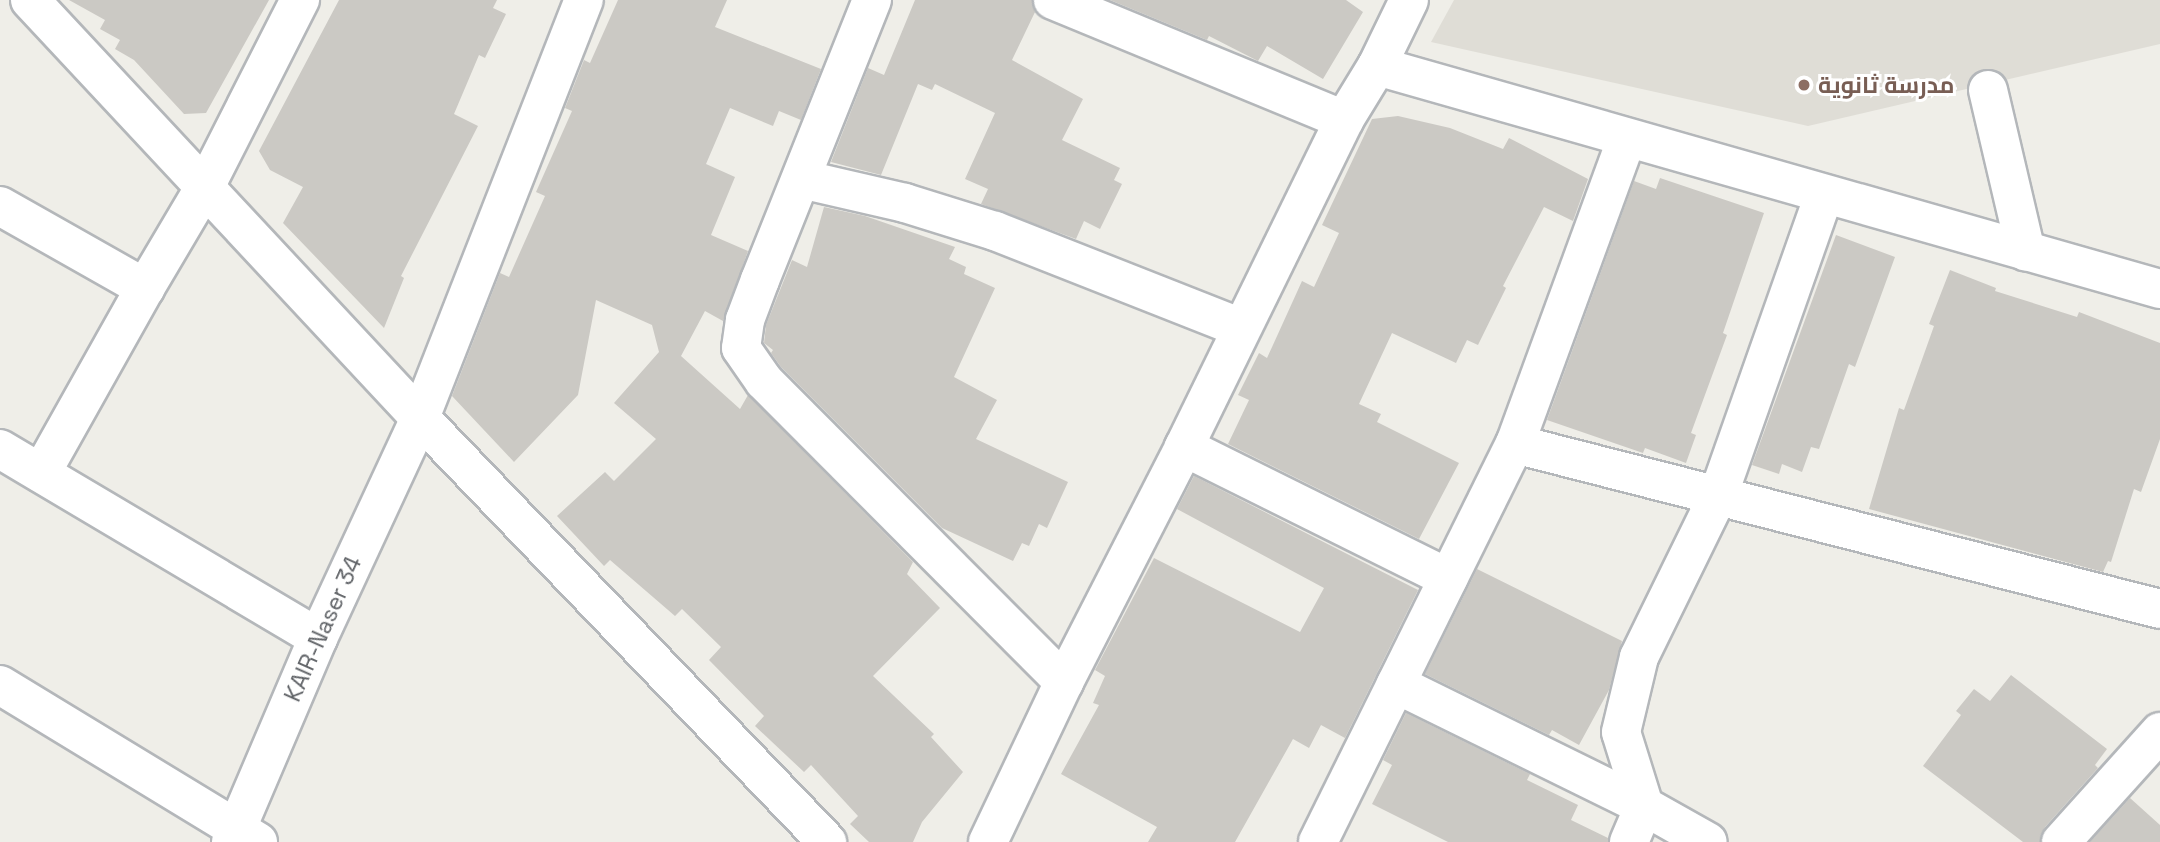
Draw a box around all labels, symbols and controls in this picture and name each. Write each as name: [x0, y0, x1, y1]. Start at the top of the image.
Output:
place label: مدرسة ثانوية: [1818, 71, 1955, 99]
marker: مدرسة ثانوية: [1796, 77, 1812, 93]
street label: KAIR-Naser 34: [279, 552, 367, 706]

